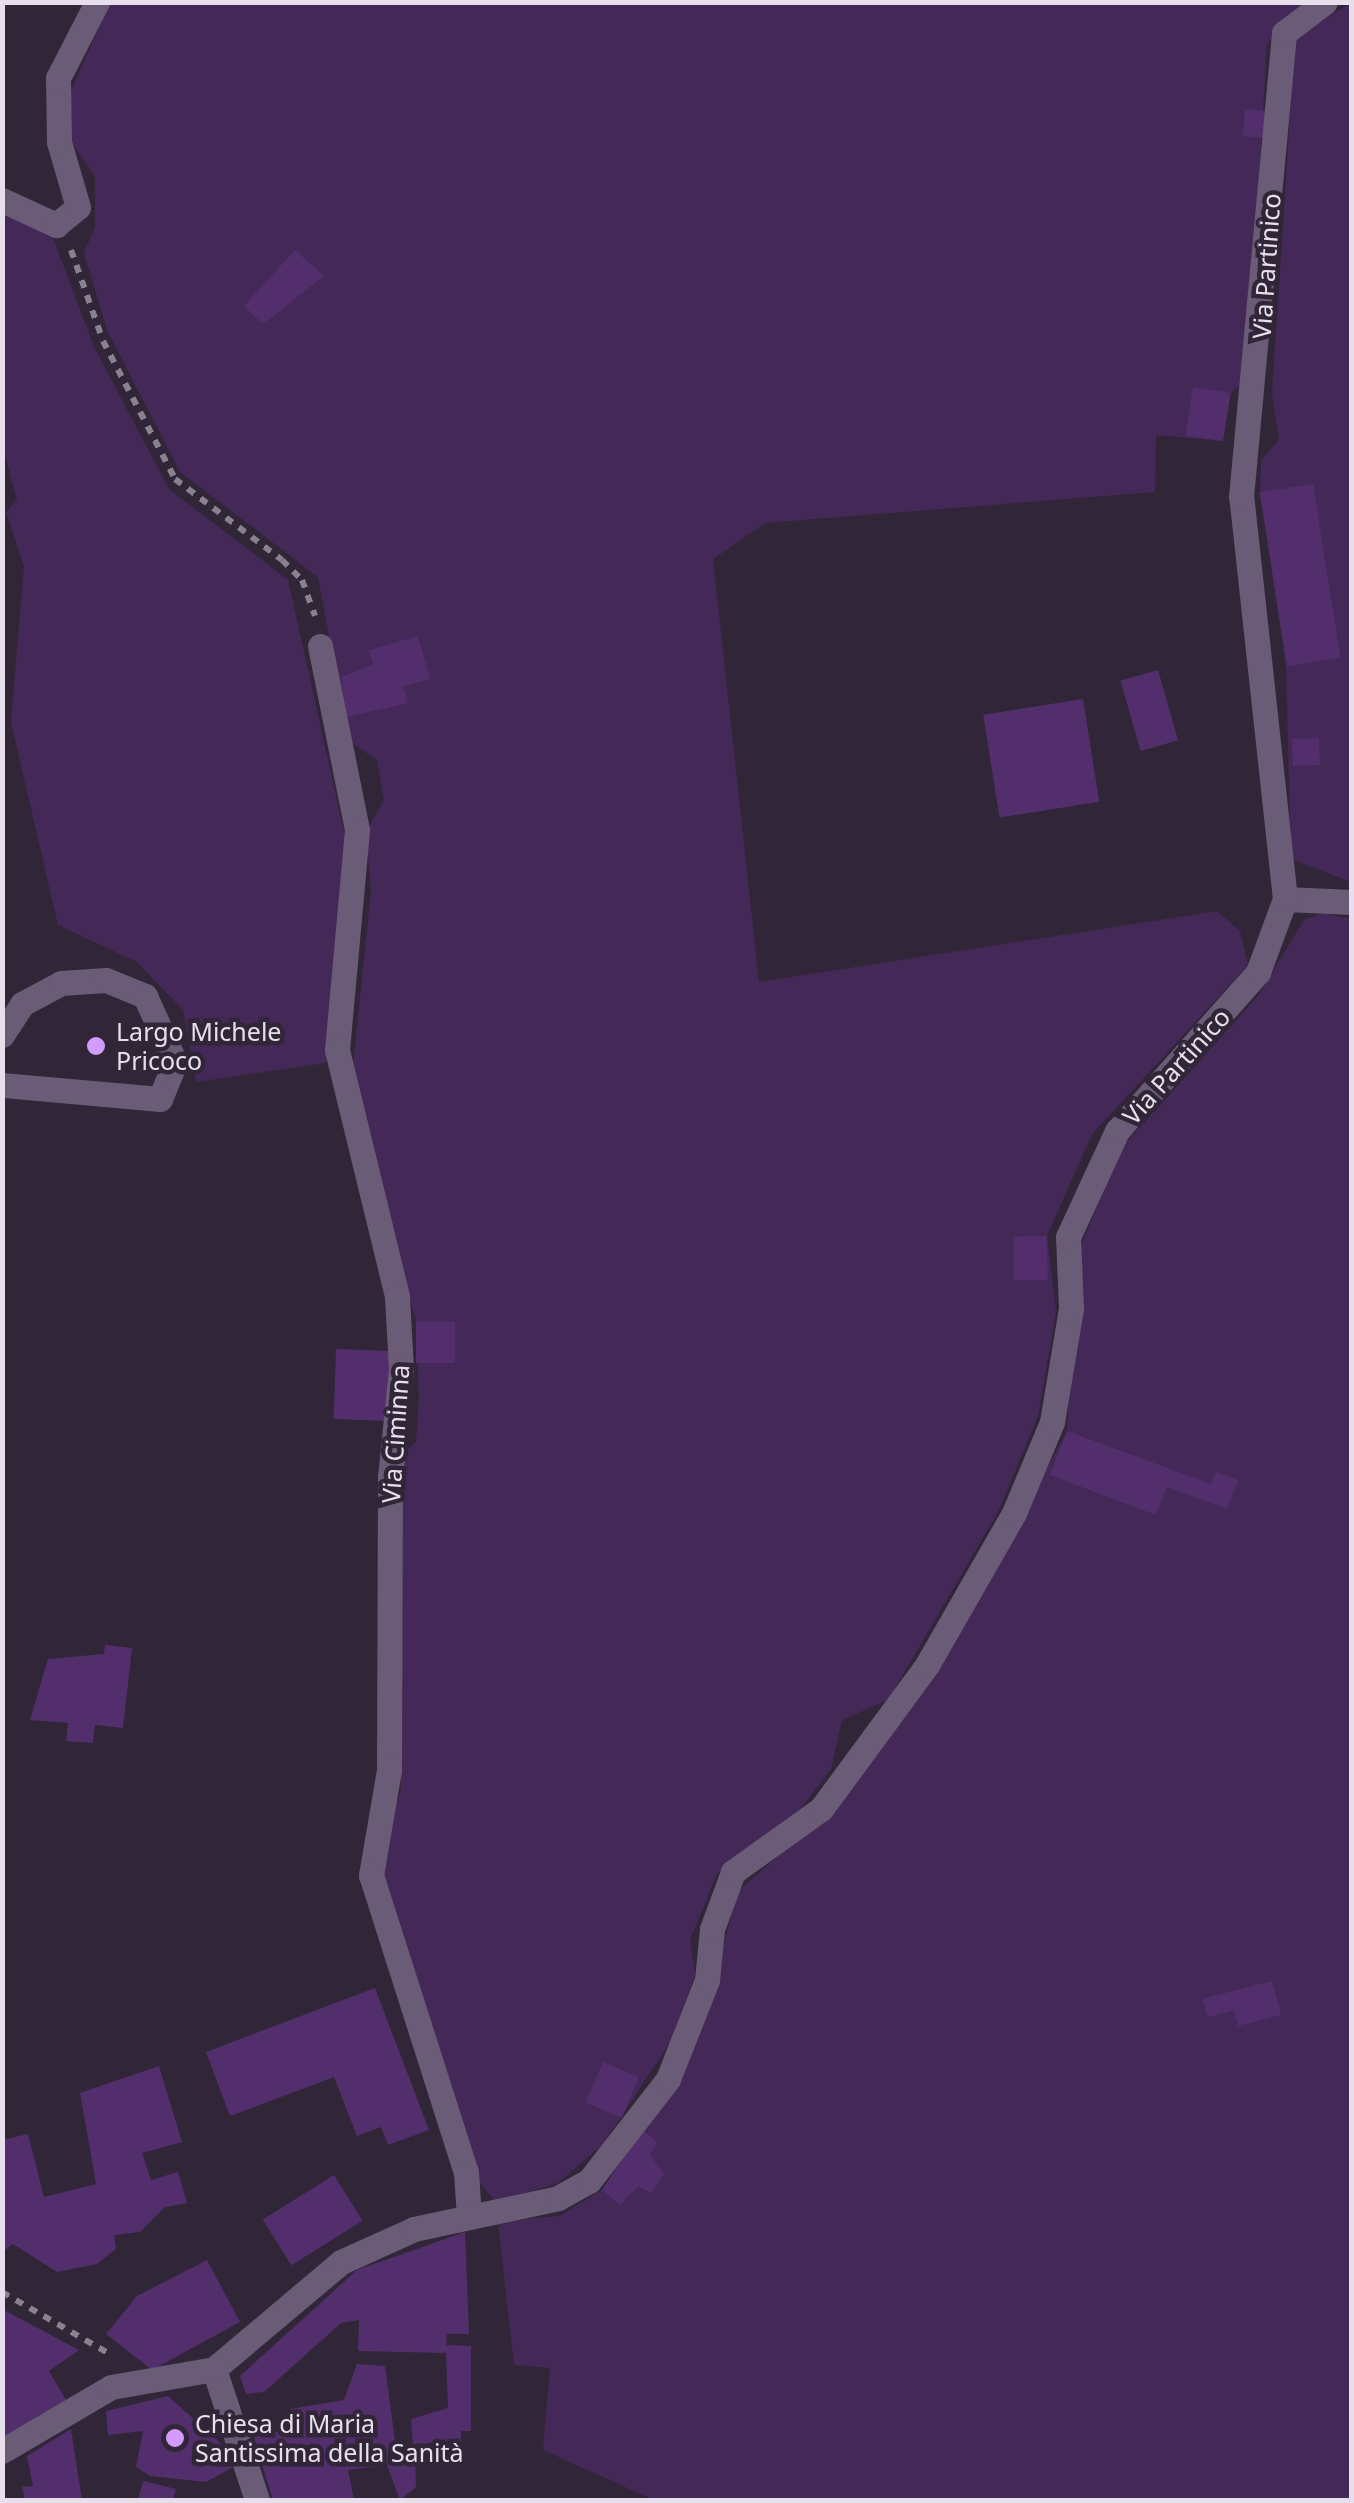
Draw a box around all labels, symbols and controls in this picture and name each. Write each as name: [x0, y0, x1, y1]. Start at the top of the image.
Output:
street label: Via Partinico: [1246, 192, 1286, 340]
street label: Via Partinico: [1116, 1002, 1236, 1130]
place label: Largo Michele Pricoco: [116, 1017, 281, 1076]
marker: Largo Michele Pricoco: [85, 1035, 107, 1057]
street label: Via Ciminna: [375, 1364, 415, 1504]
place label: Chiesa di Maria Santissima della Sanità: [195, 2409, 464, 2468]
marker: Chiesa di Maria Santissima della Sanità: [164, 2427, 186, 2449]

